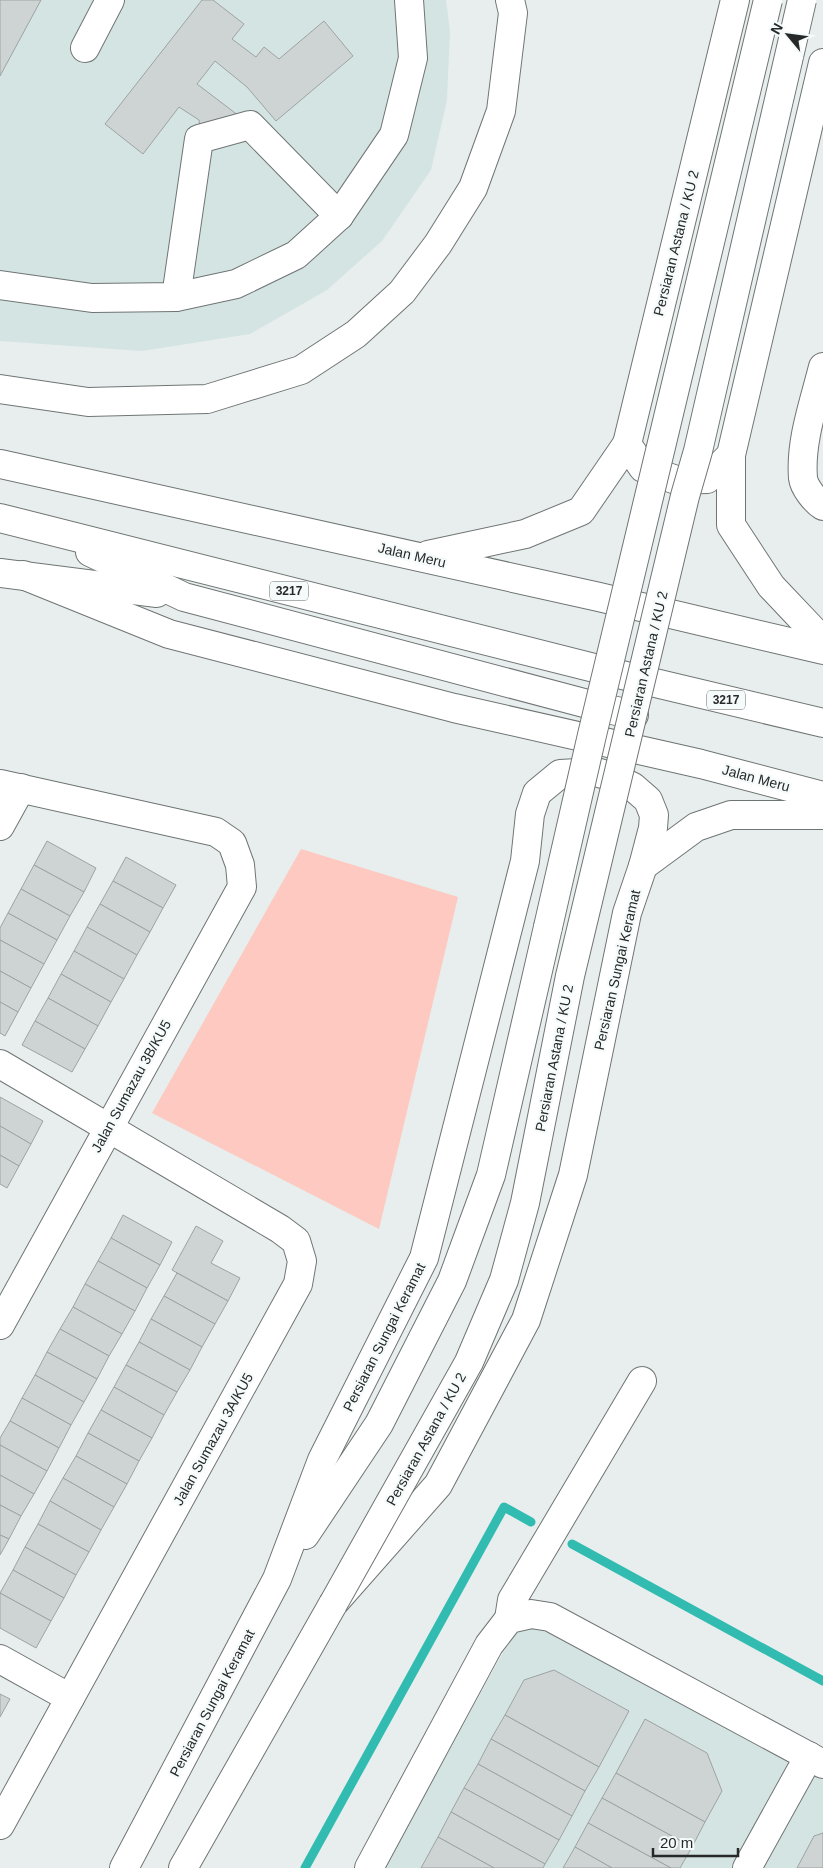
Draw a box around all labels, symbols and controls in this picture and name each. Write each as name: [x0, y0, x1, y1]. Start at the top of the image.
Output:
north arrow: [763, 10, 813, 60]
text: N: [767, 20, 786, 37]
street label: Persiaran Astana / KU 2: [650, 168, 702, 317]
street label: Jalan Meru: [376, 539, 448, 571]
road number: 3217: [270, 582, 308, 600]
street label: Persiaran Astana / KU 2: [621, 589, 671, 739]
road number: 3217: [707, 690, 745, 710]
street label: Jalan Meru: [720, 761, 792, 795]
street label: Persiaran Sungai Keramat: [591, 888, 643, 1052]
street label: Persiaran Astana / KU 2: [532, 983, 576, 1133]
street label: Jalan Sumazau 3B/KU5: [88, 1017, 174, 1155]
street label: Persiaran Sungai Keramat: [340, 1260, 428, 1414]
street label: Jalan Sumazau 3A/KU5: [170, 1370, 256, 1508]
street label: Persiaran Astana / KU 2: [383, 1370, 469, 1508]
street label: Persiaran Sungai Keramat: [166, 1627, 258, 1779]
scale bar: [653, 1826, 738, 1858]
text: 20 m: [660, 1834, 693, 1851]

